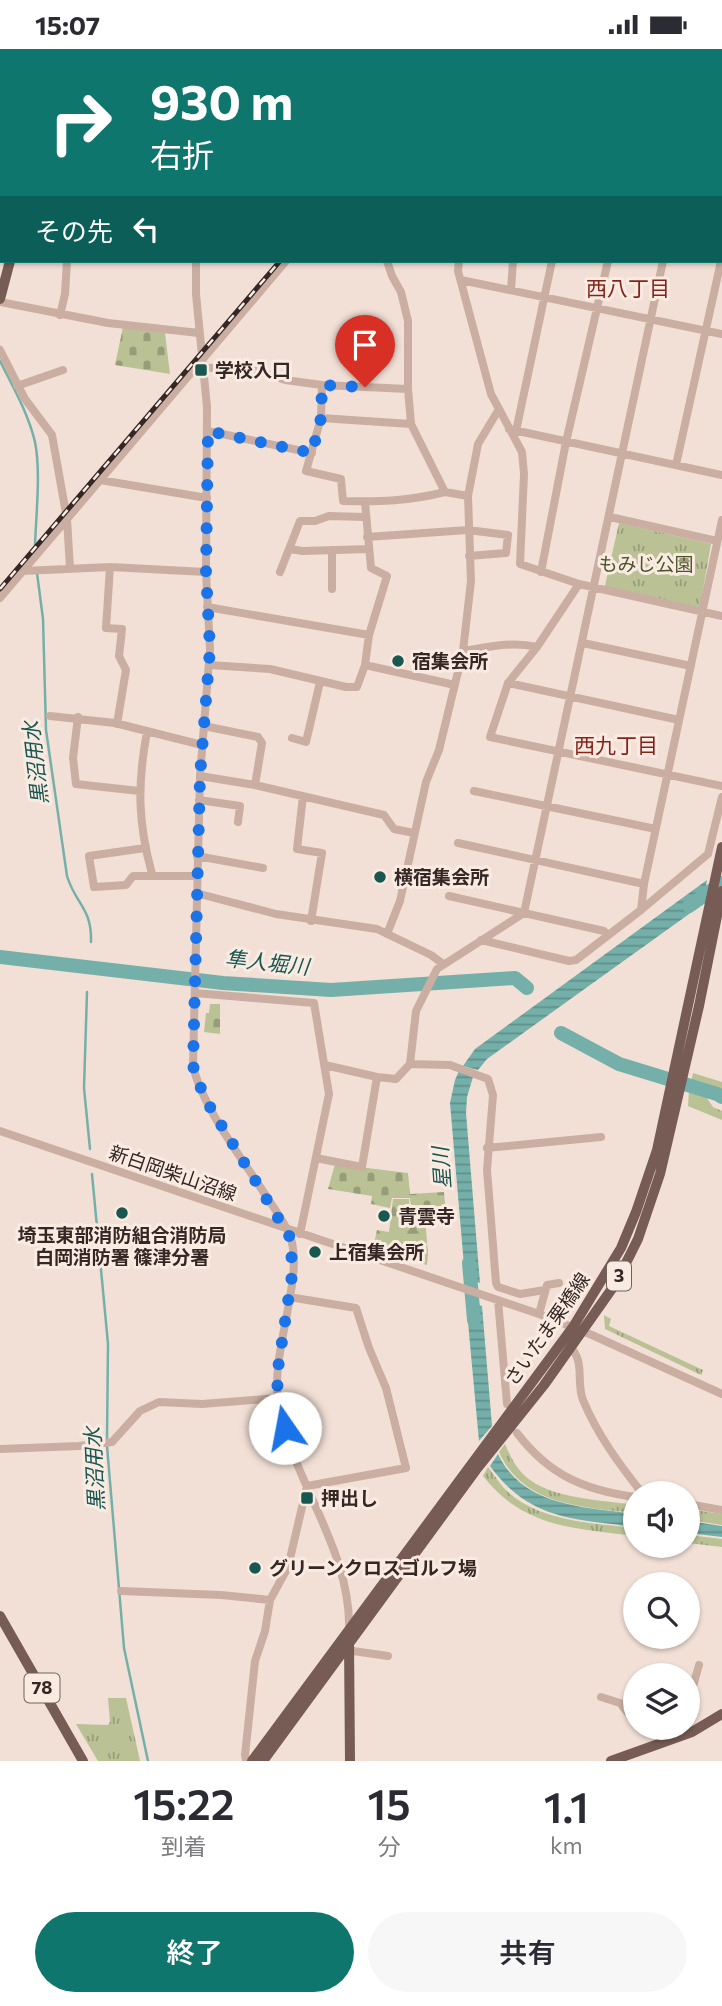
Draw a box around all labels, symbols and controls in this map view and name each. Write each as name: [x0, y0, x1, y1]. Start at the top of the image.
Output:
text: 15:07: [35, 9, 100, 40]
text: 930 m: [150, 70, 293, 130]
icon: right: [35, 77, 126, 168]
text: 右折: [150, 134, 214, 174]
icon: left: [127, 210, 165, 248]
text: その先: [35, 215, 113, 246]
district label: 西八丁目: [586, 275, 670, 300]
pin: [335, 315, 395, 387]
icon: arrive: [346, 326, 384, 364]
place label: 学校入口: [215, 358, 291, 381]
marker: 学校入口: [193, 362, 209, 378]
park label: もみじ公園: [598, 552, 694, 575]
place label: 宿集会所: [412, 649, 488, 672]
marker: 宿集会所: [390, 653, 406, 669]
water label: 黒沼用水: [17, 718, 52, 806]
district label: 西九丁目: [574, 732, 658, 757]
place label: 横宿集会所: [394, 865, 489, 888]
marker: 横宿集会所: [372, 869, 388, 885]
water label: 隼人堀川: [224, 945, 312, 979]
street label: 新白岡柴山沼線: [107, 1140, 240, 1205]
water label: 星川: [426, 1144, 454, 1190]
place label: 青雲寺: [398, 1204, 455, 1227]
marker: 埼玉東部消防組合消防局 白岡消防署 篠津分署: [114, 1205, 130, 1221]
marker: 青雲寺: [376, 1208, 392, 1224]
place label: 埼玉東部消防組合消防局 白岡消防署 篠津分署: [17, 1223, 227, 1268]
place label: 上宿集会所: [329, 1240, 424, 1263]
marker: 上宿集会所: [307, 1244, 323, 1260]
road number: 3: [607, 1261, 631, 1291]
street label: さいたま栗橋線: [499, 1268, 594, 1390]
position arrow: [248, 1391, 322, 1465]
water label: 黒沼用水: [79, 1424, 108, 1512]
map controls: [623, 1481, 700, 1740]
button: sound: [623, 1481, 700, 1558]
place label: 押出し: [321, 1486, 378, 1509]
marker: 押出し: [299, 1490, 315, 1506]
place label: グリーンクロスゴルフ場: [269, 1556, 477, 1579]
marker: グリーンクロスゴルフ場: [247, 1560, 263, 1576]
button: search: [623, 1572, 700, 1649]
button: layers: [623, 1663, 700, 1740]
road number: 78: [24, 1673, 60, 1703]
text: 15:22: [133, 1777, 234, 1829]
text: 15: [368, 1777, 411, 1829]
text: 1.1: [544, 1780, 589, 1832]
text: km: [550, 1831, 583, 1859]
text: 到着: [161, 1832, 207, 1860]
text: 分: [378, 1832, 401, 1860]
button: 終了: [35, 1912, 354, 1992]
button: 共有: [368, 1912, 687, 1992]

